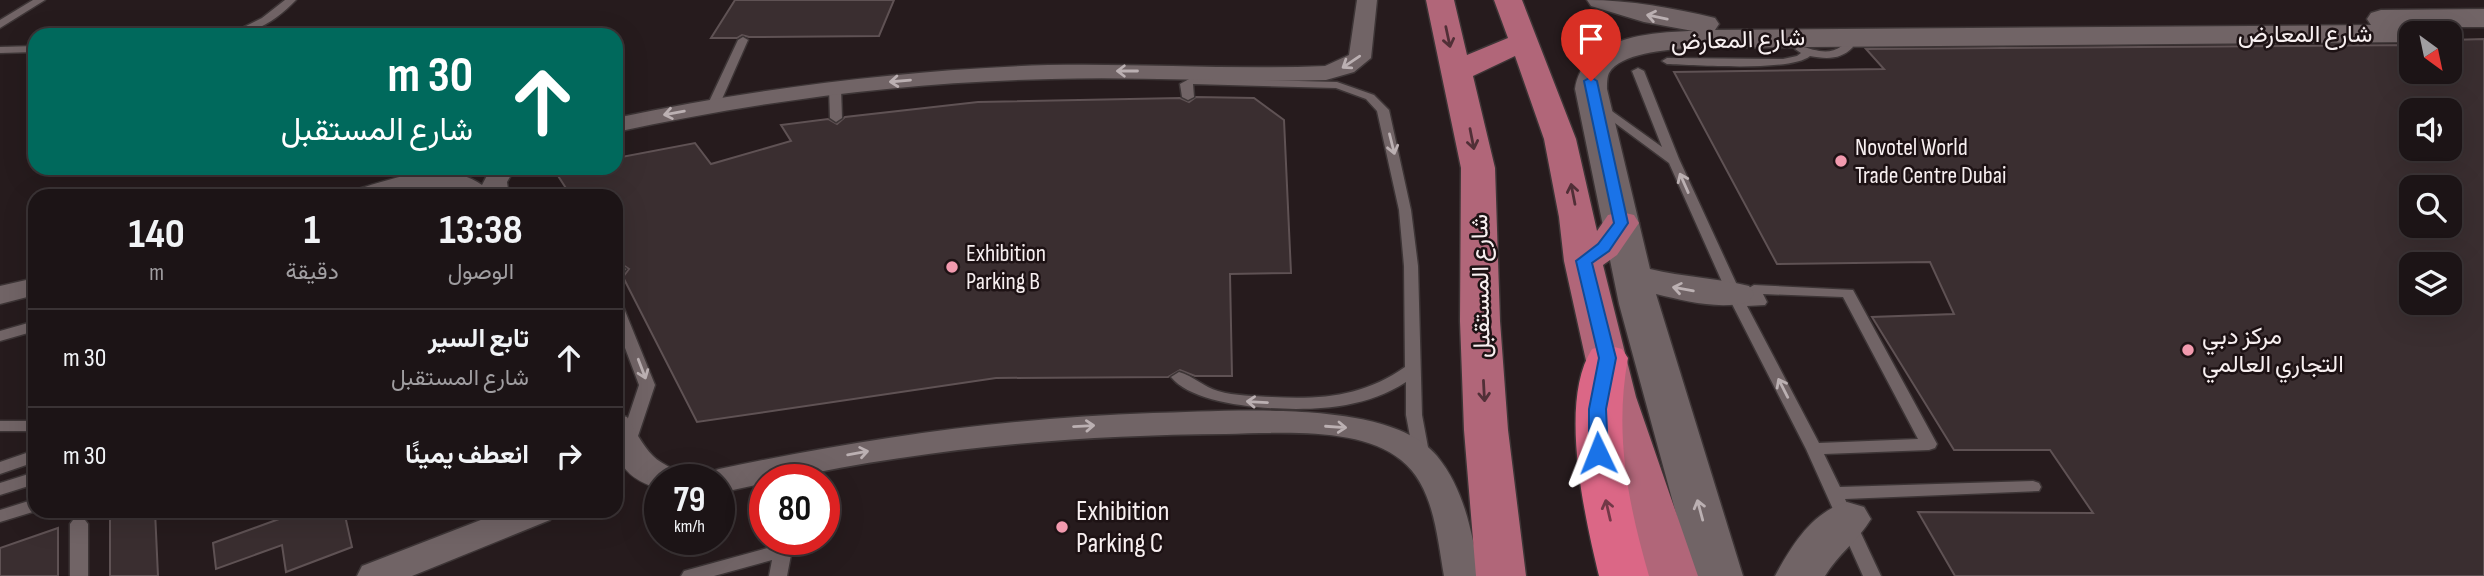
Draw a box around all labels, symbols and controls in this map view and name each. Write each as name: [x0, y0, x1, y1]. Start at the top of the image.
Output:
pin: [1561, 9, 1621, 81]
one-way arrow: [1646, 9, 1669, 23]
icon: arrive: [1572, 20, 1610, 58]
street label: شارع المعارض: [2238, 20, 2372, 50]
north arrow: [2399, 21, 2462, 84]
map controls: [2399, 21, 2462, 315]
street label: شارع المعارض: [1670, 23, 1806, 58]
one-way arrow: [1443, 25, 1456, 47]
text: 30 m: [388, 47, 473, 106]
one-way arrow: [1342, 54, 1361, 69]
icon: ahead: [497, 56, 588, 147]
one-way arrow: [1116, 64, 1139, 78]
one-way arrow: [889, 75, 911, 88]
button: sound: [2399, 98, 2462, 161]
one-way arrow: [664, 107, 686, 120]
text: شارع المستقبل: [281, 111, 473, 150]
one-way arrow: [1466, 127, 1480, 150]
one-way arrow: [1386, 132, 1399, 155]
place label: Novotel World Trade Centre Dubai: [1855, 133, 2006, 190]
marker: Novotel World Trade Centre Dubai: [1833, 153, 1849, 169]
one-way arrow: [1677, 173, 1690, 194]
button: search: [2399, 175, 2462, 238]
one-way arrow: [1565, 183, 1579, 206]
text: 1: [304, 205, 320, 256]
text: 13:38: [439, 205, 522, 256]
text: 140: [129, 209, 185, 260]
street label: شارع المستقبل: [1465, 214, 1498, 358]
place label: Exhibition Parking B: [966, 239, 1046, 296]
button: layers: [2399, 252, 2462, 315]
text: دقيقة: [285, 258, 339, 286]
text: الوصول: [448, 258, 514, 286]
text: m: [149, 259, 164, 287]
marker: Exhibition Parking B: [944, 259, 960, 275]
one-way arrow: [1672, 282, 1695, 295]
place label: مركز دبي التجاري العالمي: [2202, 322, 2344, 383]
text: تابع السير: [428, 324, 529, 355]
icon: ahead: [550, 339, 588, 377]
marker: مركز دبي التجاري العالمي: [2180, 342, 2196, 358]
text: 30 m: [63, 343, 106, 374]
one-way arrow: [637, 357, 650, 379]
text: شارع المستقبل: [391, 364, 529, 392]
one-way arrow: [1775, 378, 1789, 399]
one-way arrow: [1478, 379, 1491, 401]
one-way arrow: [1246, 395, 1269, 408]
position arrow: [1561, 416, 1635, 490]
one-way arrow: [1072, 420, 1095, 433]
one-way arrow: [1324, 421, 1347, 434]
icon: right: [550, 437, 588, 475]
text: انعطف يمينًا: [405, 440, 529, 471]
text: 30 m: [63, 441, 106, 472]
one-way arrow: [846, 446, 869, 459]
speed limit sign: 80: [749, 464, 840, 555]
text: 79: [674, 479, 705, 522]
place label: Exhibition Parking C: [1076, 495, 1169, 560]
one-way arrow: [1601, 499, 1615, 522]
one-way arrow: [1693, 500, 1706, 522]
text: km/h: [674, 516, 705, 537]
marker: Exhibition Parking C: [1054, 519, 1070, 535]

